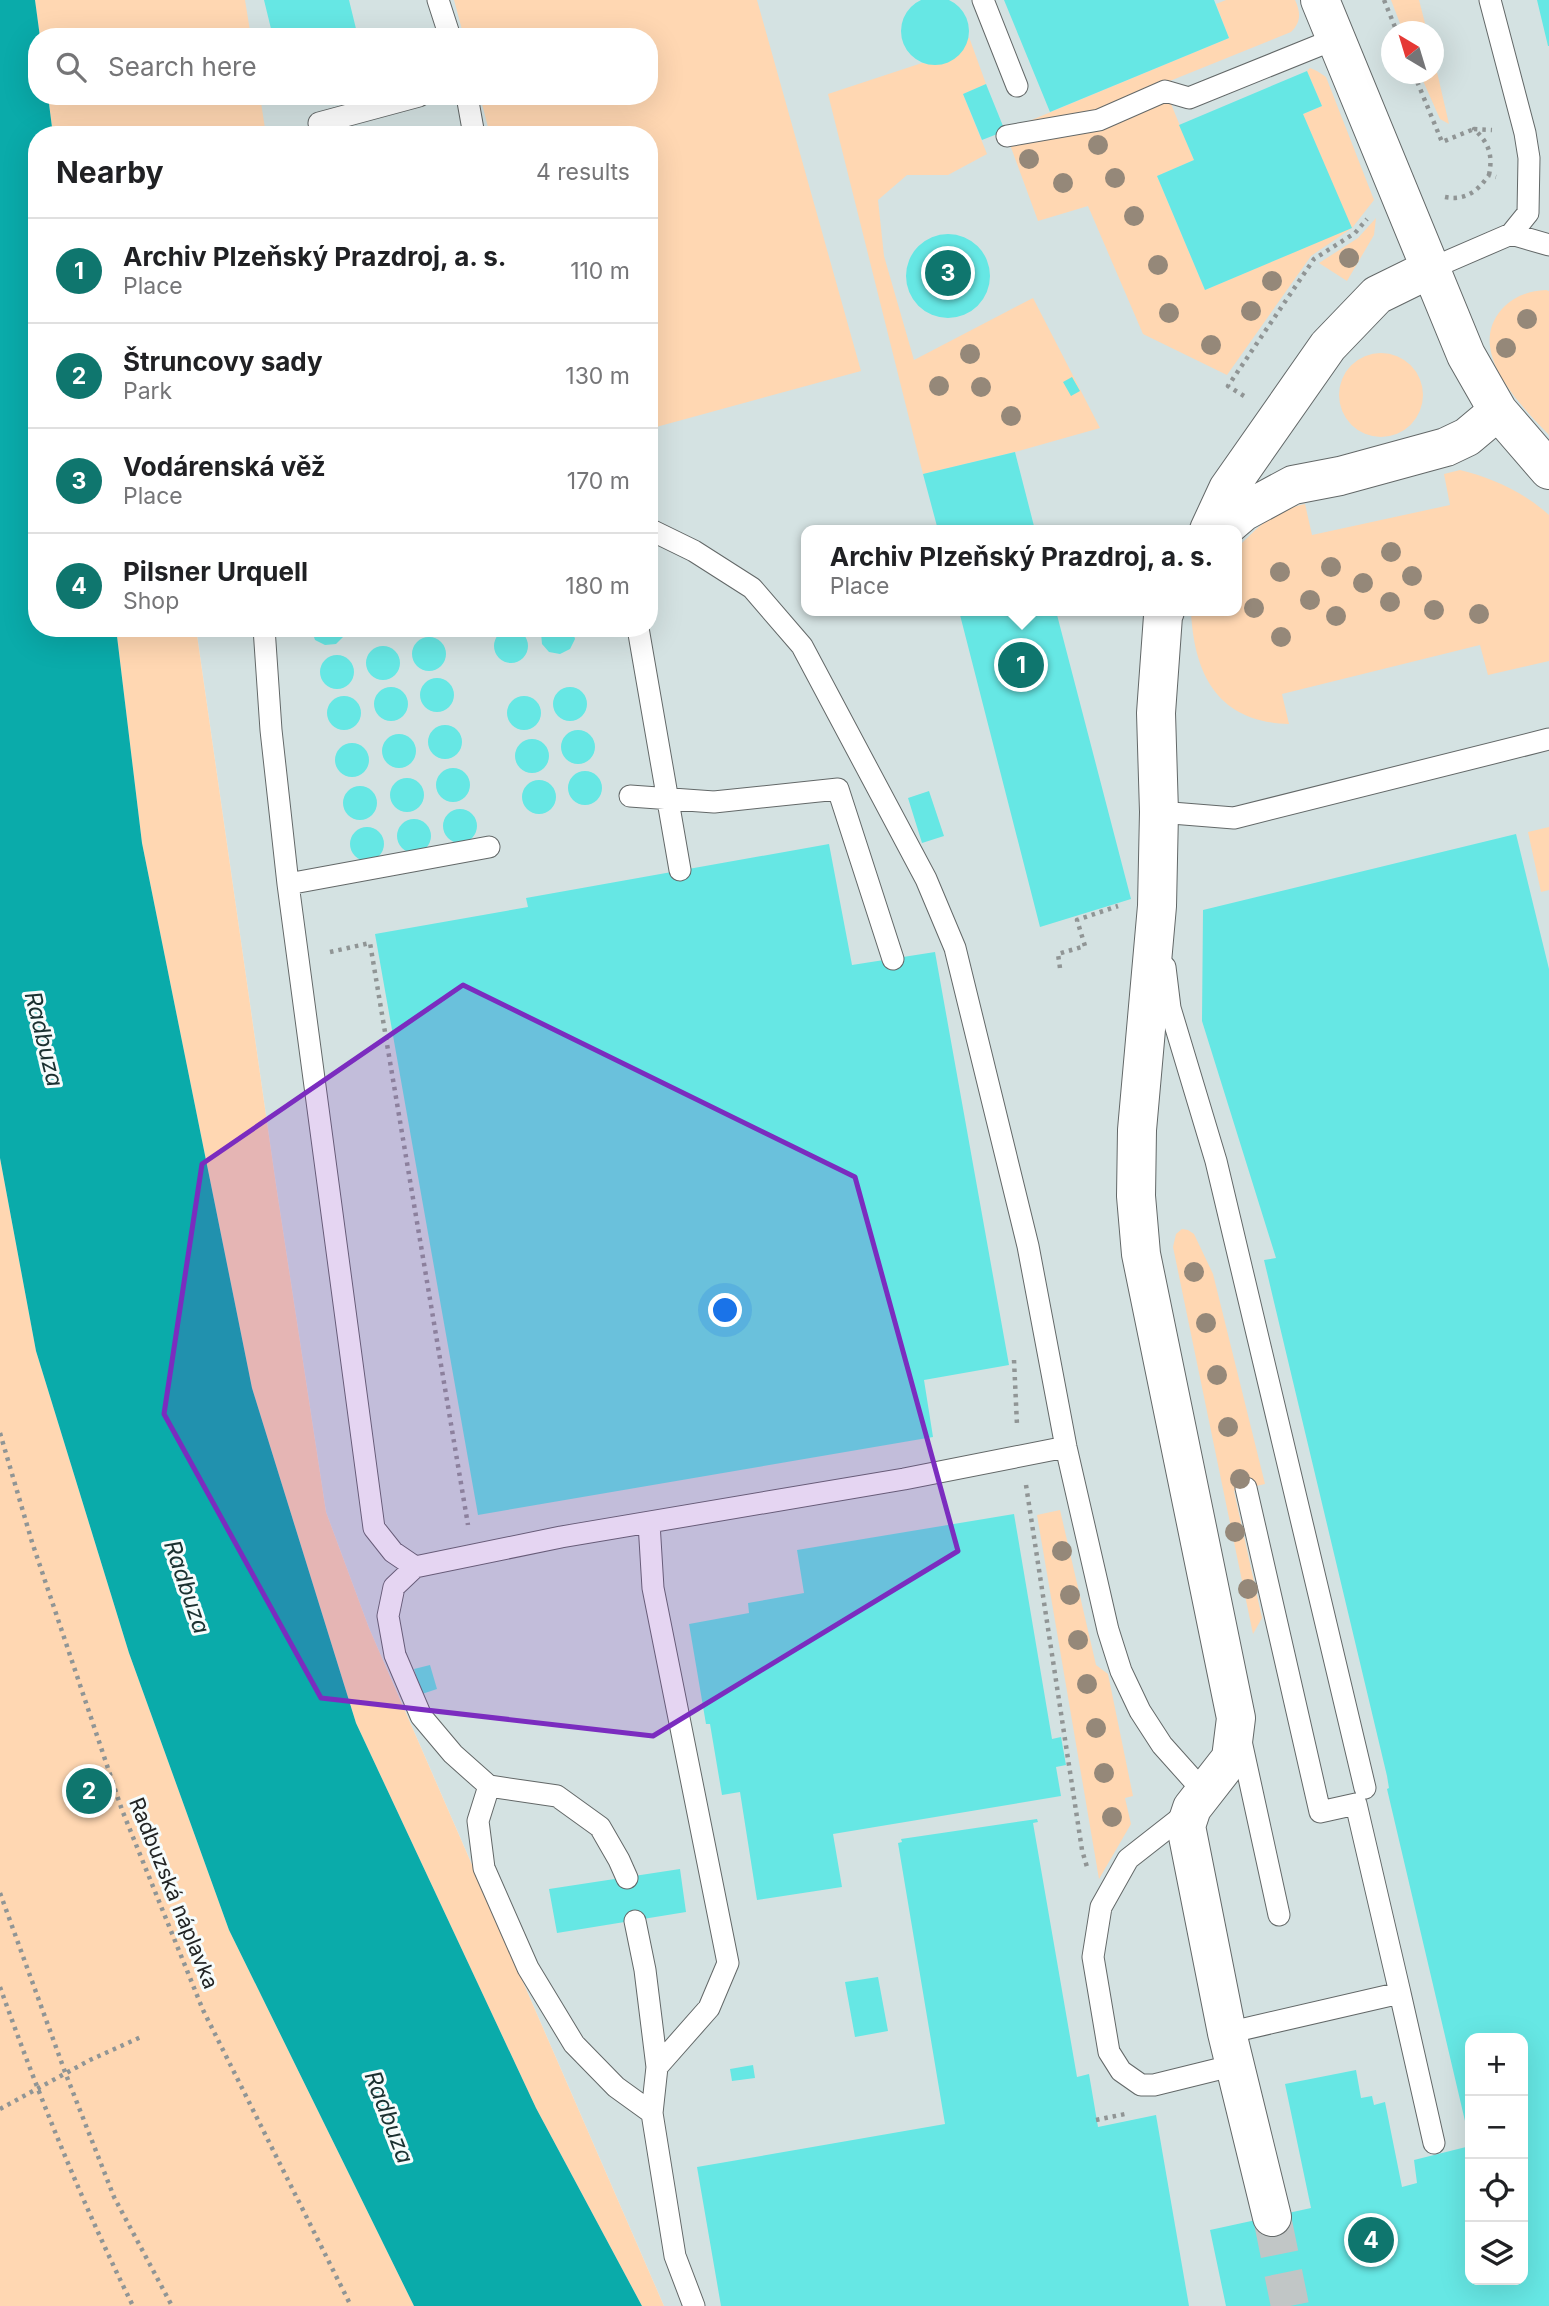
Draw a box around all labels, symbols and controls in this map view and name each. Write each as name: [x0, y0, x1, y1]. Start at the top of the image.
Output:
north arrow: [1381, 21, 1444, 84]
search box: [28, 28, 658, 105]
icon: search: [52, 48, 90, 86]
text: Search here: [108, 51, 257, 82]
text: Nearby: [56, 154, 164, 190]
text: 4 results: [536, 158, 630, 186]
text: Archiv Plzeňský Prazdroj, a. s.: [123, 241, 507, 272]
pin: 3: [925, 247, 971, 299]
text: 1: [74, 257, 84, 285]
text: 110 m: [570, 257, 630, 285]
text: Place: [123, 272, 183, 300]
text: Štruncovy sady: [123, 346, 323, 377]
text: 2: [72, 362, 86, 390]
text: 130 m: [565, 362, 630, 390]
text: Park: [123, 377, 172, 405]
text: Vodárenská věž: [123, 451, 326, 482]
text: 3: [72, 467, 86, 495]
text: 170 m: [567, 467, 630, 495]
text: Place: [123, 482, 183, 510]
popup: [801, 525, 1242, 616]
text: Archiv Plzeňský Prazdroj, a. s.: [830, 541, 1213, 572]
text: Pilsner Urquell: [123, 556, 308, 587]
text: 4: [71, 572, 87, 600]
text: 180 m: [565, 572, 630, 600]
text: Place: [830, 572, 889, 600]
text: Shop: [123, 587, 179, 615]
pin: 1: [998, 639, 1044, 691]
water label: Radbuza: [19, 989, 69, 1089]
your location: [708, 1293, 742, 1327]
water label: Radbuza: [158, 1537, 216, 1637]
pin: 2: [66, 1765, 112, 1817]
street label: Radbuzská náplavka: [124, 1794, 224, 1992]
map controls: [1465, 2033, 1528, 2285]
button: +: [1465, 2033, 1528, 2096]
water label: Radbuza: [359, 2067, 419, 2167]
button: −: [1465, 2096, 1528, 2159]
button: locate: [1465, 2159, 1528, 2222]
pin: 4: [1348, 2214, 1394, 2266]
button: layers: [1465, 2222, 1528, 2285]

